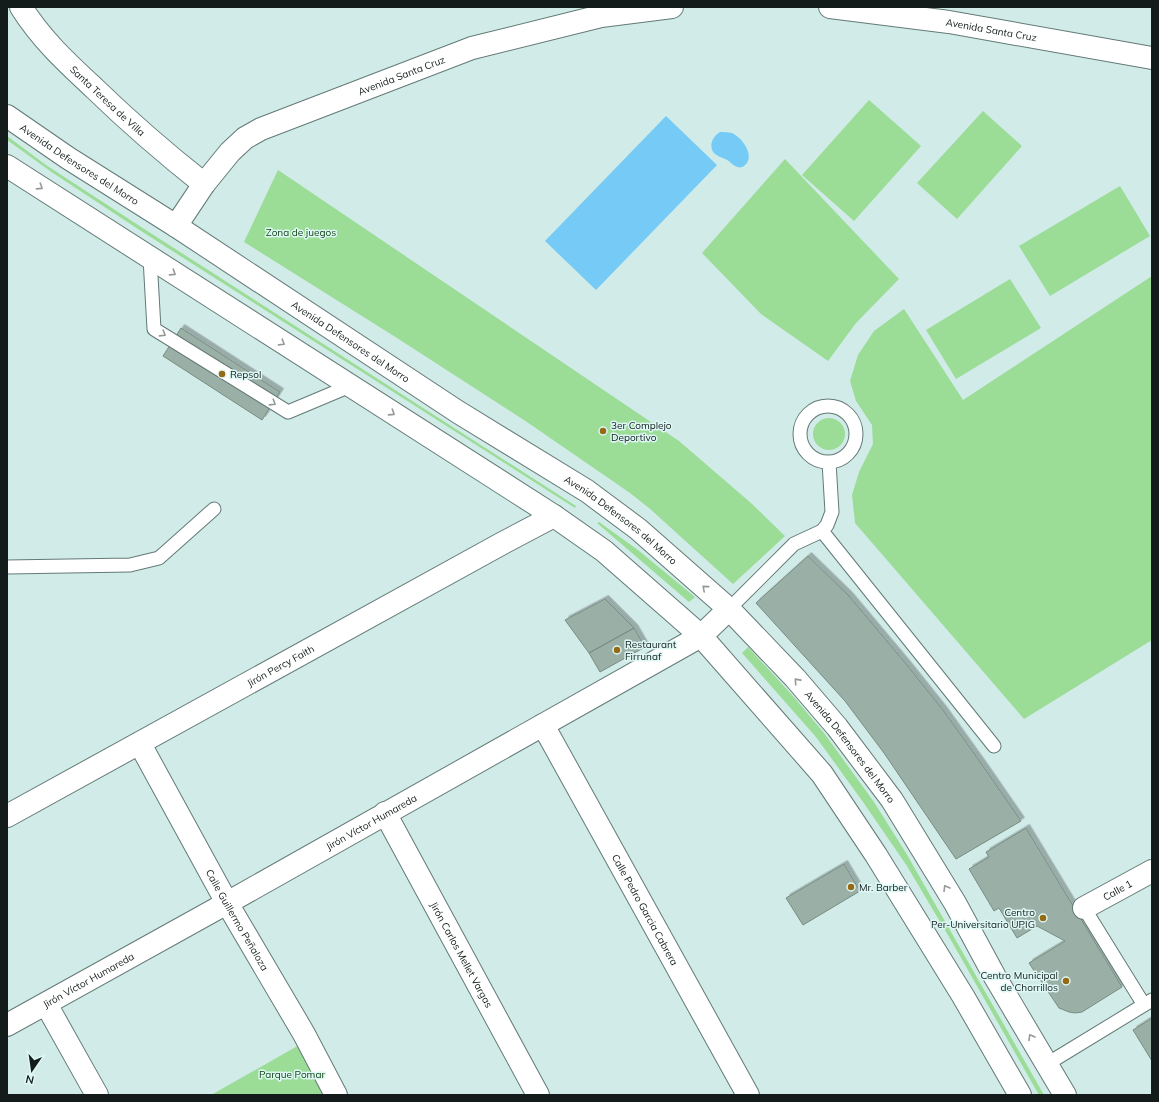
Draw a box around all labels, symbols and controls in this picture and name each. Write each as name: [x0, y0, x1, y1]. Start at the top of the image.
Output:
street label: Avenida Santa Cruz: [945, 16, 1038, 44]
street label: Avenida Santa Cruz: [356, 53, 447, 98]
street label: Santa Teresa de Villa: [67, 63, 148, 139]
street label: Avenida Defensores del Morro: [17, 121, 141, 208]
one-way arrow: [36, 183, 43, 190]
park label: Zona de juegos: [266, 226, 336, 239]
one-way arrow: [169, 268, 176, 276]
street label: Avenida Defensores del Morro: [289, 298, 412, 386]
one-way arrow: [159, 330, 166, 337]
one-way arrow: [278, 338, 285, 346]
place label: Repsol: [230, 368, 261, 381]
marker: Repsol: [217, 369, 227, 379]
one-way arrow: [269, 398, 276, 405]
one-way arrow: [388, 408, 395, 415]
place label: 3er Complejo Deportivo: [611, 419, 672, 444]
marker: 3er Complejo Deportivo: [598, 426, 608, 436]
street label: Avenida Defensores del Morro: [562, 473, 680, 568]
one-way arrow: [703, 586, 710, 593]
place label: Restaurant Firrunaf: [625, 638, 677, 663]
street label: Jirón Percy Faith: [245, 642, 317, 690]
marker: Restaurant Firrunaf: [612, 645, 622, 655]
one-way arrow: [794, 678, 801, 685]
street label: Avenida Defensores del Morro: [802, 688, 898, 806]
street label: Jirón Víctor Humareda: [324, 791, 419, 853]
street label: Calle Pedro Garcia Cabrera: [609, 852, 681, 968]
street label: Calle Guillermo Peñaloza: [203, 867, 271, 973]
street label: Calle 1: [1101, 877, 1135, 904]
place label: Mr. Barber: [859, 881, 908, 894]
marker: Mr. Barber: [846, 882, 856, 892]
one-way arrow: [943, 885, 950, 892]
street label: Jirón Carlos Mellet Vargas: [427, 899, 495, 1010]
place label: Centro Per-Universitario UPIG: [931, 906, 1035, 931]
marker: Centro Per-Universitario UPIG: [1038, 913, 1048, 923]
street label: Jirón Víctor Humareda: [41, 950, 137, 1011]
place label: Centro Municipal de Chorrillos: [981, 969, 1058, 994]
marker: Centro Municipal de Chorrillos: [1061, 976, 1071, 986]
one-way arrow: [1029, 1034, 1036, 1041]
north arrow: [12, 1050, 52, 1090]
park label: Parque Pomar: [259, 1068, 325, 1081]
text: N: [24, 1072, 35, 1087]

